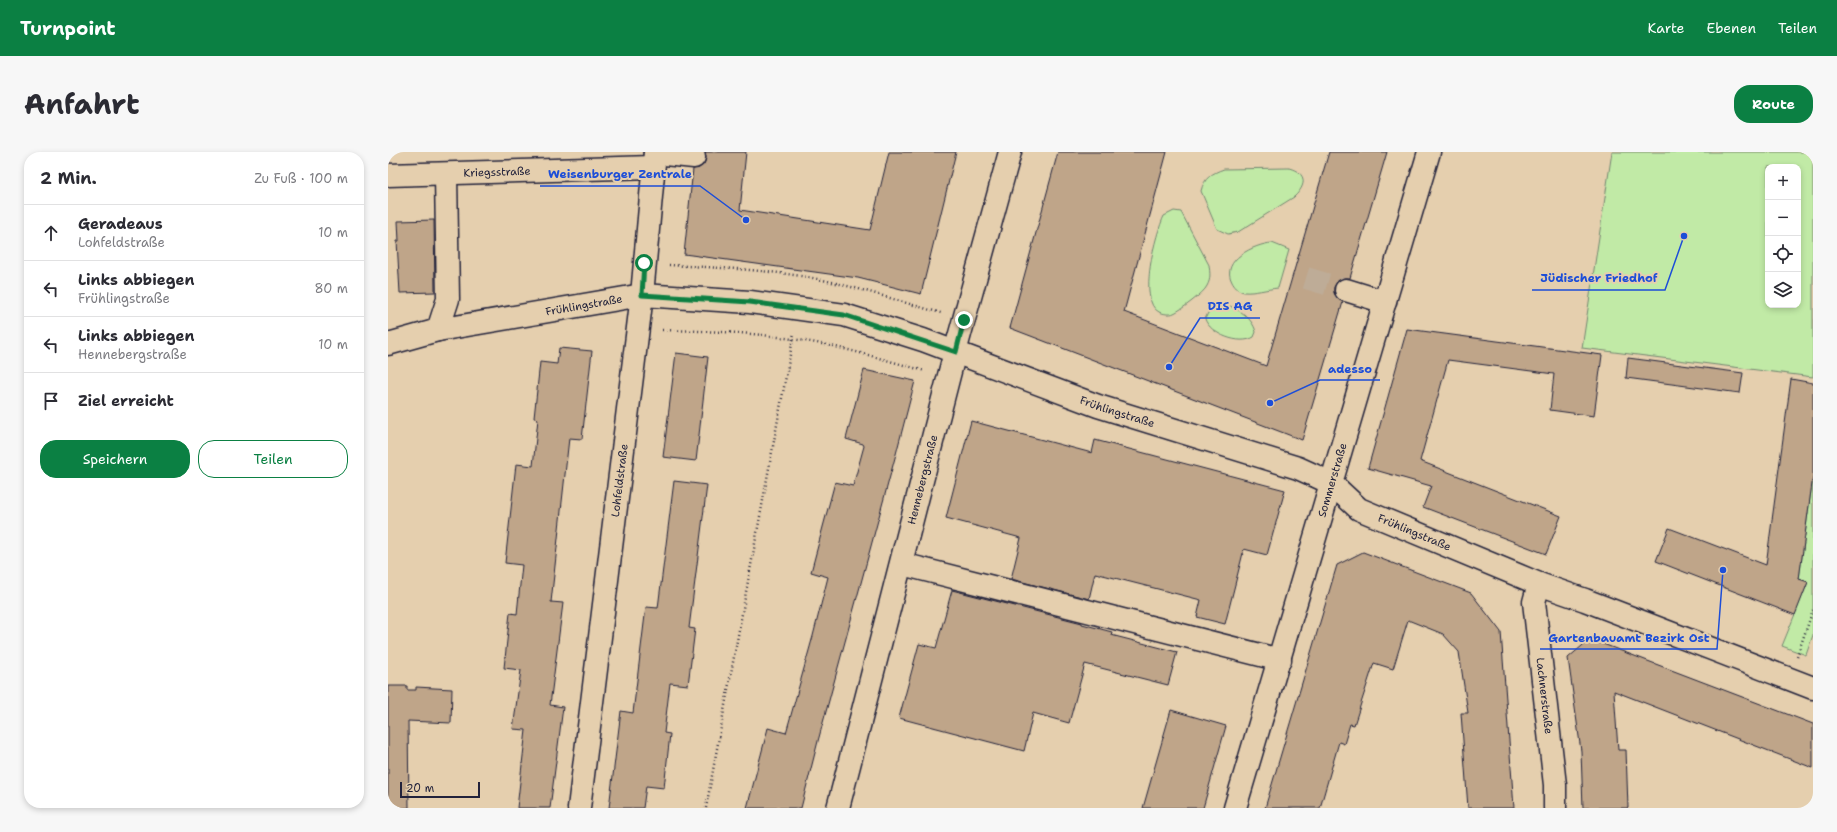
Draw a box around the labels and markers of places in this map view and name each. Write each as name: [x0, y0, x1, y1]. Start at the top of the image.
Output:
callout: Weisenburger Zentrale: [540, 162, 700, 186]
callout: Jüdischer Friedhof: [1532, 266, 1665, 290]
callout: DIS AG: [1200, 294, 1260, 318]
callout: adesso: [1320, 356, 1380, 380]
callout: Gartenbauamt Bezirk Ost: [1540, 625, 1717, 649]

